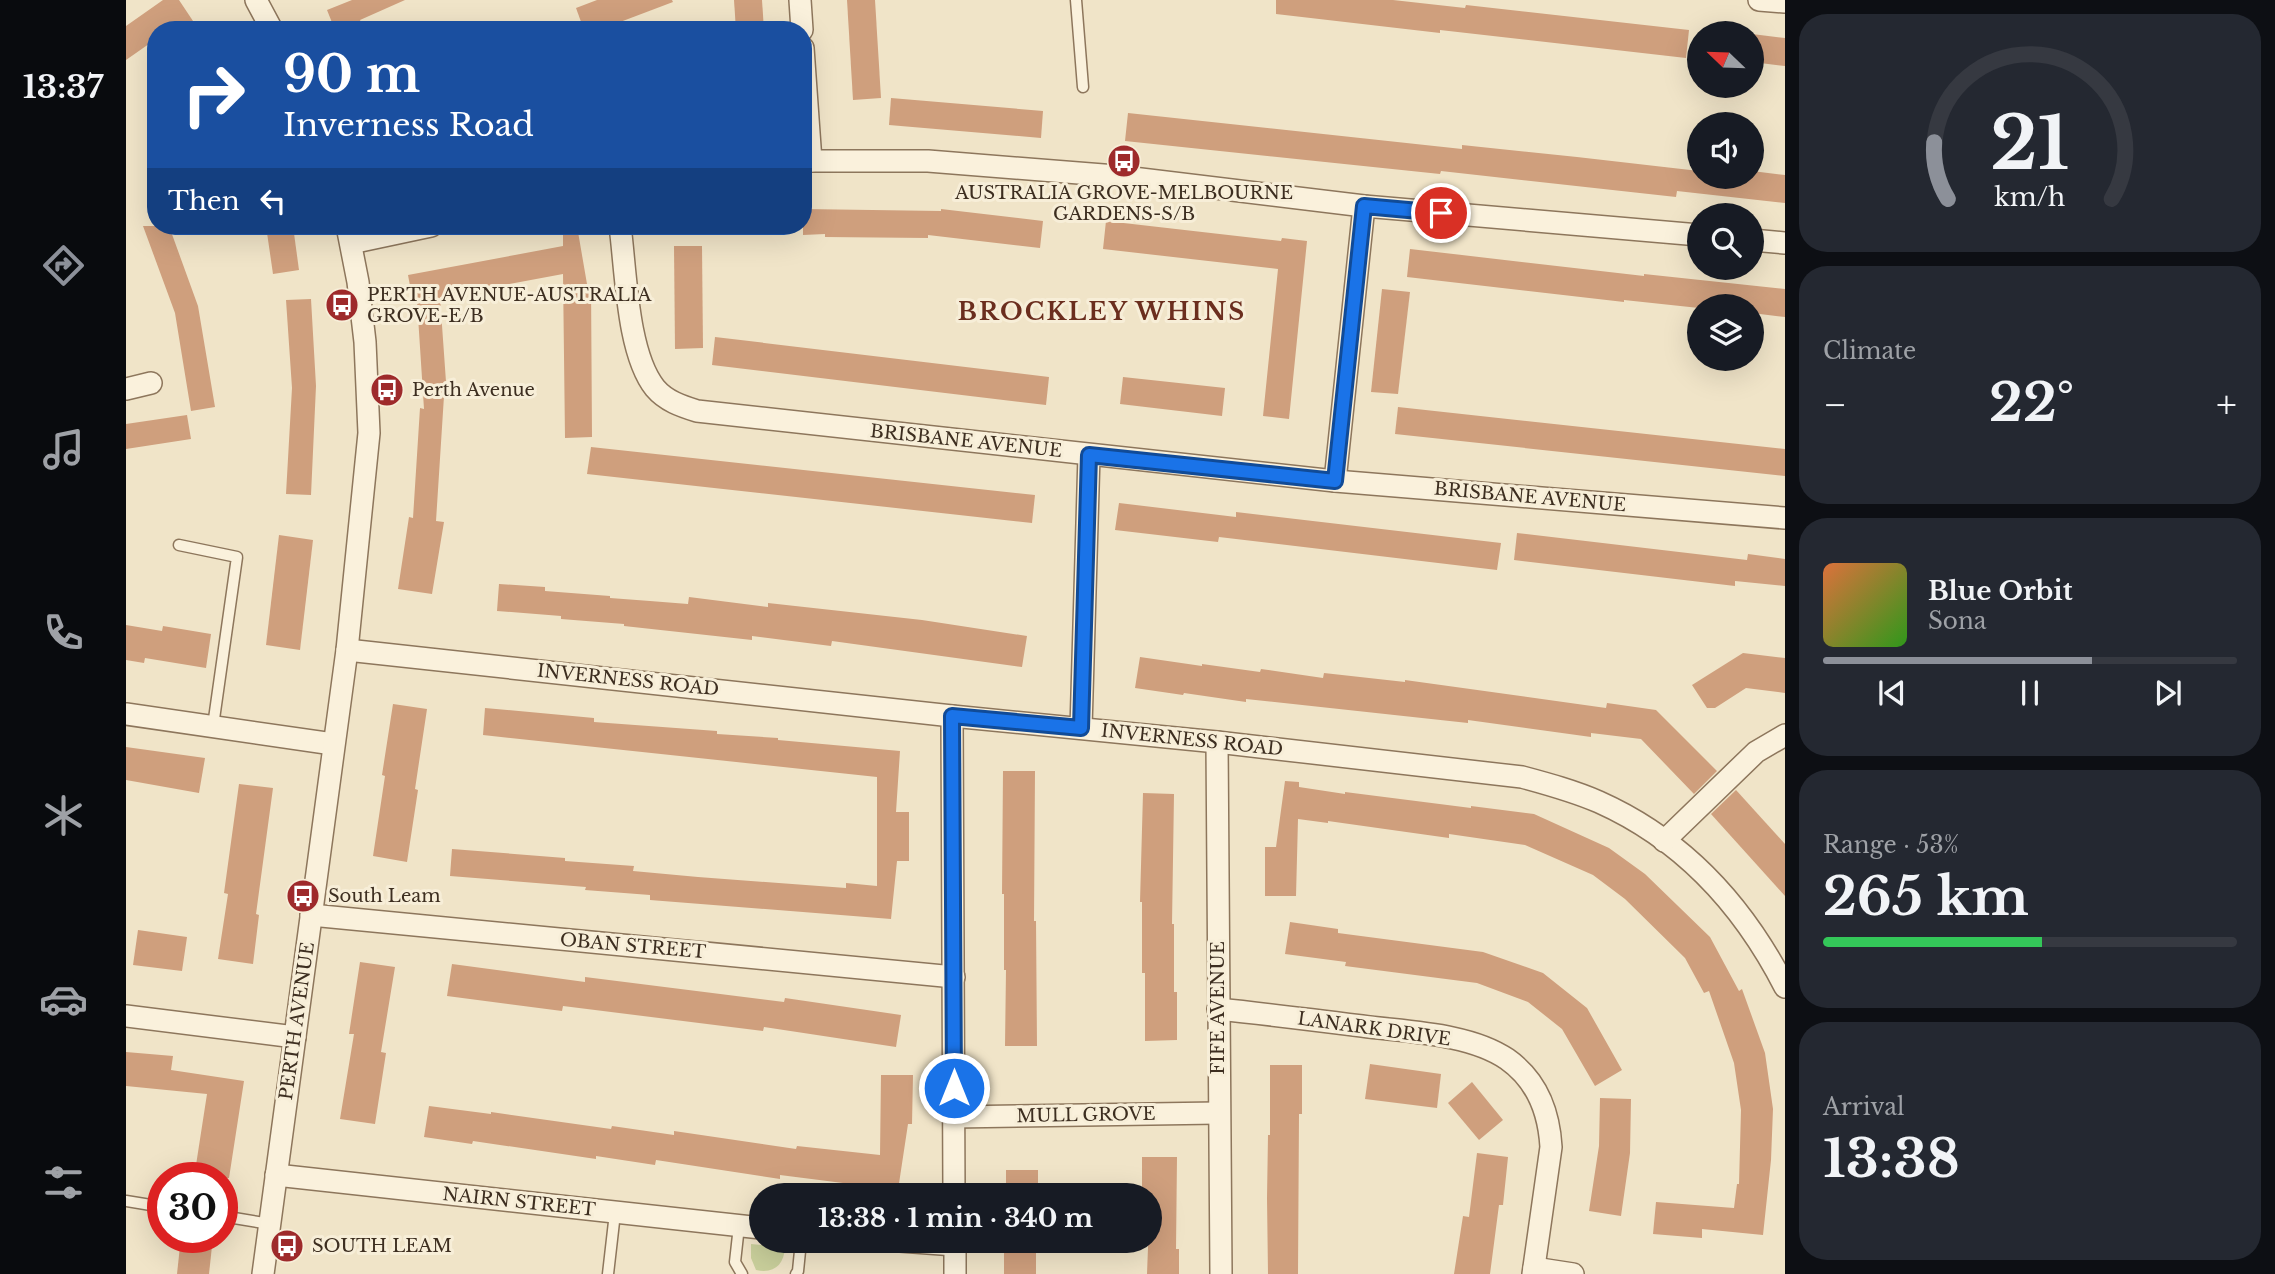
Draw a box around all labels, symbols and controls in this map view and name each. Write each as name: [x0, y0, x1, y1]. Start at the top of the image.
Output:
north arrow: [1687, 21, 1764, 98]
map controls: [1687, 21, 1764, 371]
text: 90 m: [283, 44, 420, 105]
icon: right: [168, 49, 259, 140]
text: 13:37: [23, 67, 103, 107]
text: 21: [1990, 98, 2070, 189]
text: Inverness Road: [283, 105, 534, 145]
button: sound: [1687, 112, 1764, 189]
bus stop icon: AUSTRALIA GROVE-MELBOURNE GARDENS-S/B: [1105, 142, 1143, 180]
icon: left: [254, 182, 292, 220]
place label: AUSTRALIA GROVE-MELBOURNE GARDENS-S/B: [954, 182, 1293, 225]
text: km/h: [1995, 182, 2065, 213]
pin: [1411, 183, 1471, 243]
text: Then: [168, 185, 240, 217]
icon: arrive: [1422, 194, 1460, 232]
button: search: [1687, 203, 1764, 280]
icon: directions: [39, 241, 88, 290]
place label: PERTH AVENUE-AUSTRALIA GROVE-E/B: [367, 284, 652, 327]
bus stop icon: PERTH AVENUE-AUSTRALIA GROVE-E/B: [323, 286, 361, 324]
button: layers: [1687, 294, 1764, 371]
district label: BROCKLEY WHINS: [958, 297, 1246, 326]
text: Climate: [1823, 337, 1916, 365]
bus stop icon: Perth Avenue: [368, 371, 406, 409]
text: 22°: [1989, 371, 2074, 435]
place label: Perth Avenue: [412, 379, 535, 401]
text: −: [1823, 381, 1847, 428]
text: +: [2216, 381, 2237, 428]
street label: BRISBANE AVENUE: [869, 420, 1063, 462]
icon: music: [39, 425, 88, 474]
street label: BRISBANE AVENUE: [1433, 478, 1627, 516]
text: Blue Orbit: [1928, 575, 2073, 607]
text: Sona: [1928, 607, 1986, 635]
icon: phone: [39, 608, 88, 657]
street label: INVERNESS ROAD: [536, 660, 720, 700]
icon: previous: [1873, 674, 1911, 712]
icon: pause: [2011, 674, 2049, 712]
icon: next: [2149, 674, 2187, 712]
street label: INVERNESS ROAD: [1100, 720, 1284, 760]
icon: climate: [39, 791, 88, 840]
text: Range · 53%: [1823, 831, 1959, 859]
text: 265 km: [1823, 865, 2029, 929]
bus stop icon: South Leam: [284, 877, 322, 915]
place label: South Leam: [328, 885, 440, 907]
street label: OBAN STREET: [559, 929, 707, 963]
street label: PERTH AVENUE: [275, 941, 319, 1101]
street label: FIFE AVENUE: [1207, 941, 1229, 1075]
icon: car: [39, 975, 88, 1024]
street label: LANARK DRIVE: [1296, 1007, 1452, 1051]
position arrow: [917, 1051, 991, 1125]
text: Arrival: [1823, 1093, 1904, 1121]
street label: MULL GROVE: [1016, 1103, 1156, 1127]
text: 13:38: [1823, 1127, 1960, 1191]
icon: filters: [39, 1158, 88, 1207]
speed limit sign: 30: [147, 1162, 238, 1253]
street label: NAIRN STREET: [441, 1183, 597, 1221]
text: 13:38 · 1 min · 340 m: [818, 1202, 1093, 1234]
bus stop icon: SOUTH LEAM: [268, 1227, 306, 1265]
place label: SOUTH LEAM: [312, 1235, 452, 1257]

